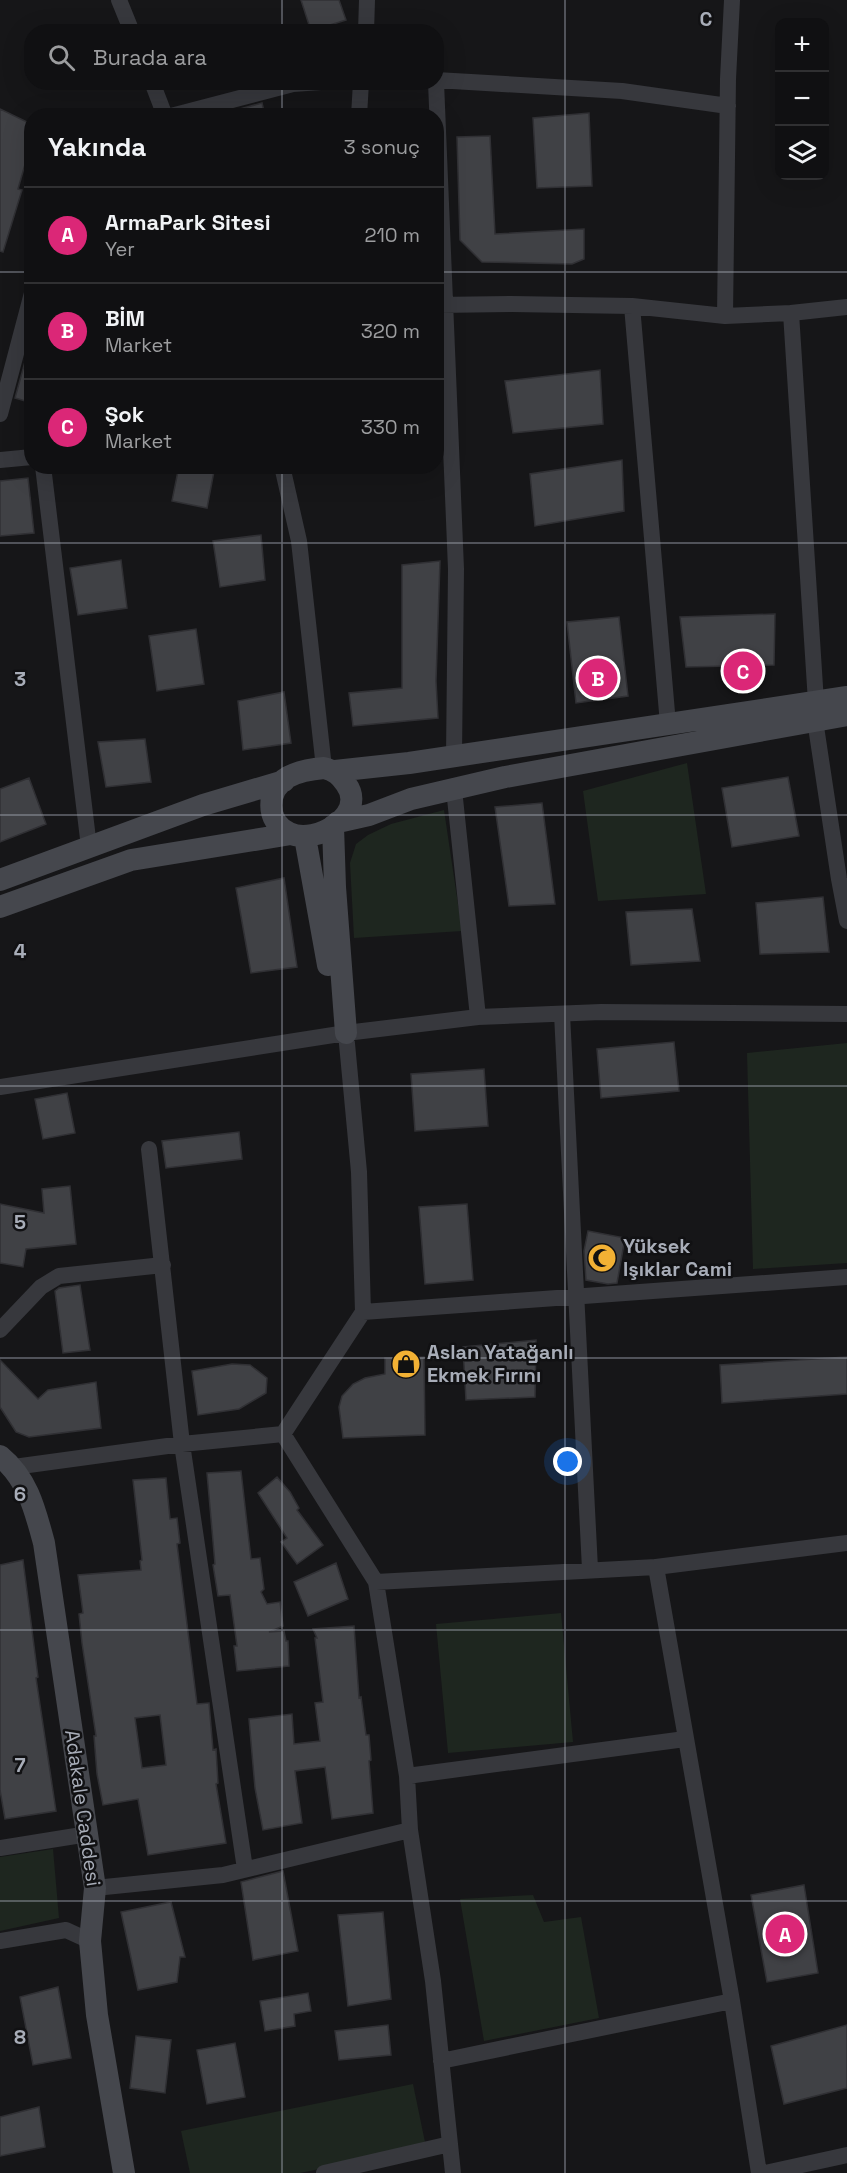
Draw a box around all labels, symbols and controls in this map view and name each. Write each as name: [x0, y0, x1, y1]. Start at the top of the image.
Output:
text: C: [700, 6, 713, 32]
map controls: [775, 18, 829, 180]
button: +: [775, 18, 829, 72]
search box: [24, 24, 444, 90]
icon: search: [45, 41, 78, 74]
text: Burada ara: [93, 43, 207, 71]
button: −: [775, 72, 829, 126]
button: layers: [775, 126, 829, 180]
text: Yakında: [48, 130, 146, 164]
text: 3 sonuç: [344, 134, 420, 160]
text: ArmaPark Sitesi: [105, 208, 271, 236]
text: A: [61, 222, 74, 248]
text: 210 m: [364, 222, 420, 248]
text: Yer: [105, 236, 135, 262]
text: BİM: [105, 304, 145, 332]
text: B: [61, 318, 74, 344]
text: 320 m: [361, 318, 420, 344]
text: Market: [105, 332, 172, 358]
text: Şok: [105, 400, 144, 428]
text: C: [61, 414, 74, 440]
text: 330 m: [361, 414, 420, 440]
text: Market: [105, 428, 172, 454]
pin: C: [724, 648, 762, 694]
pin: B: [578, 656, 618, 700]
text: 3: [14, 666, 26, 692]
text: 4: [14, 938, 27, 964]
text: 5: [14, 1209, 26, 1235]
place label: Yüksek Işıklar Cami: [623, 1233, 732, 1282]
mosque icon: Yüksek Işıklar Cami: [586, 1242, 618, 1274]
place label: Aslan Yatağanlı Ekmek Fırını: [427, 1339, 574, 1388]
shop icon: Aslan Yatağanlı Ekmek Fırını: [390, 1348, 422, 1380]
your location: [553, 1447, 582, 1476]
text: 6: [14, 1481, 26, 1507]
street label: Adakale Caddesi: [59, 1728, 107, 1888]
text: 7: [14, 1752, 26, 1778]
pin: A: [766, 1912, 804, 1956]
text: 8: [14, 2024, 26, 2050]

